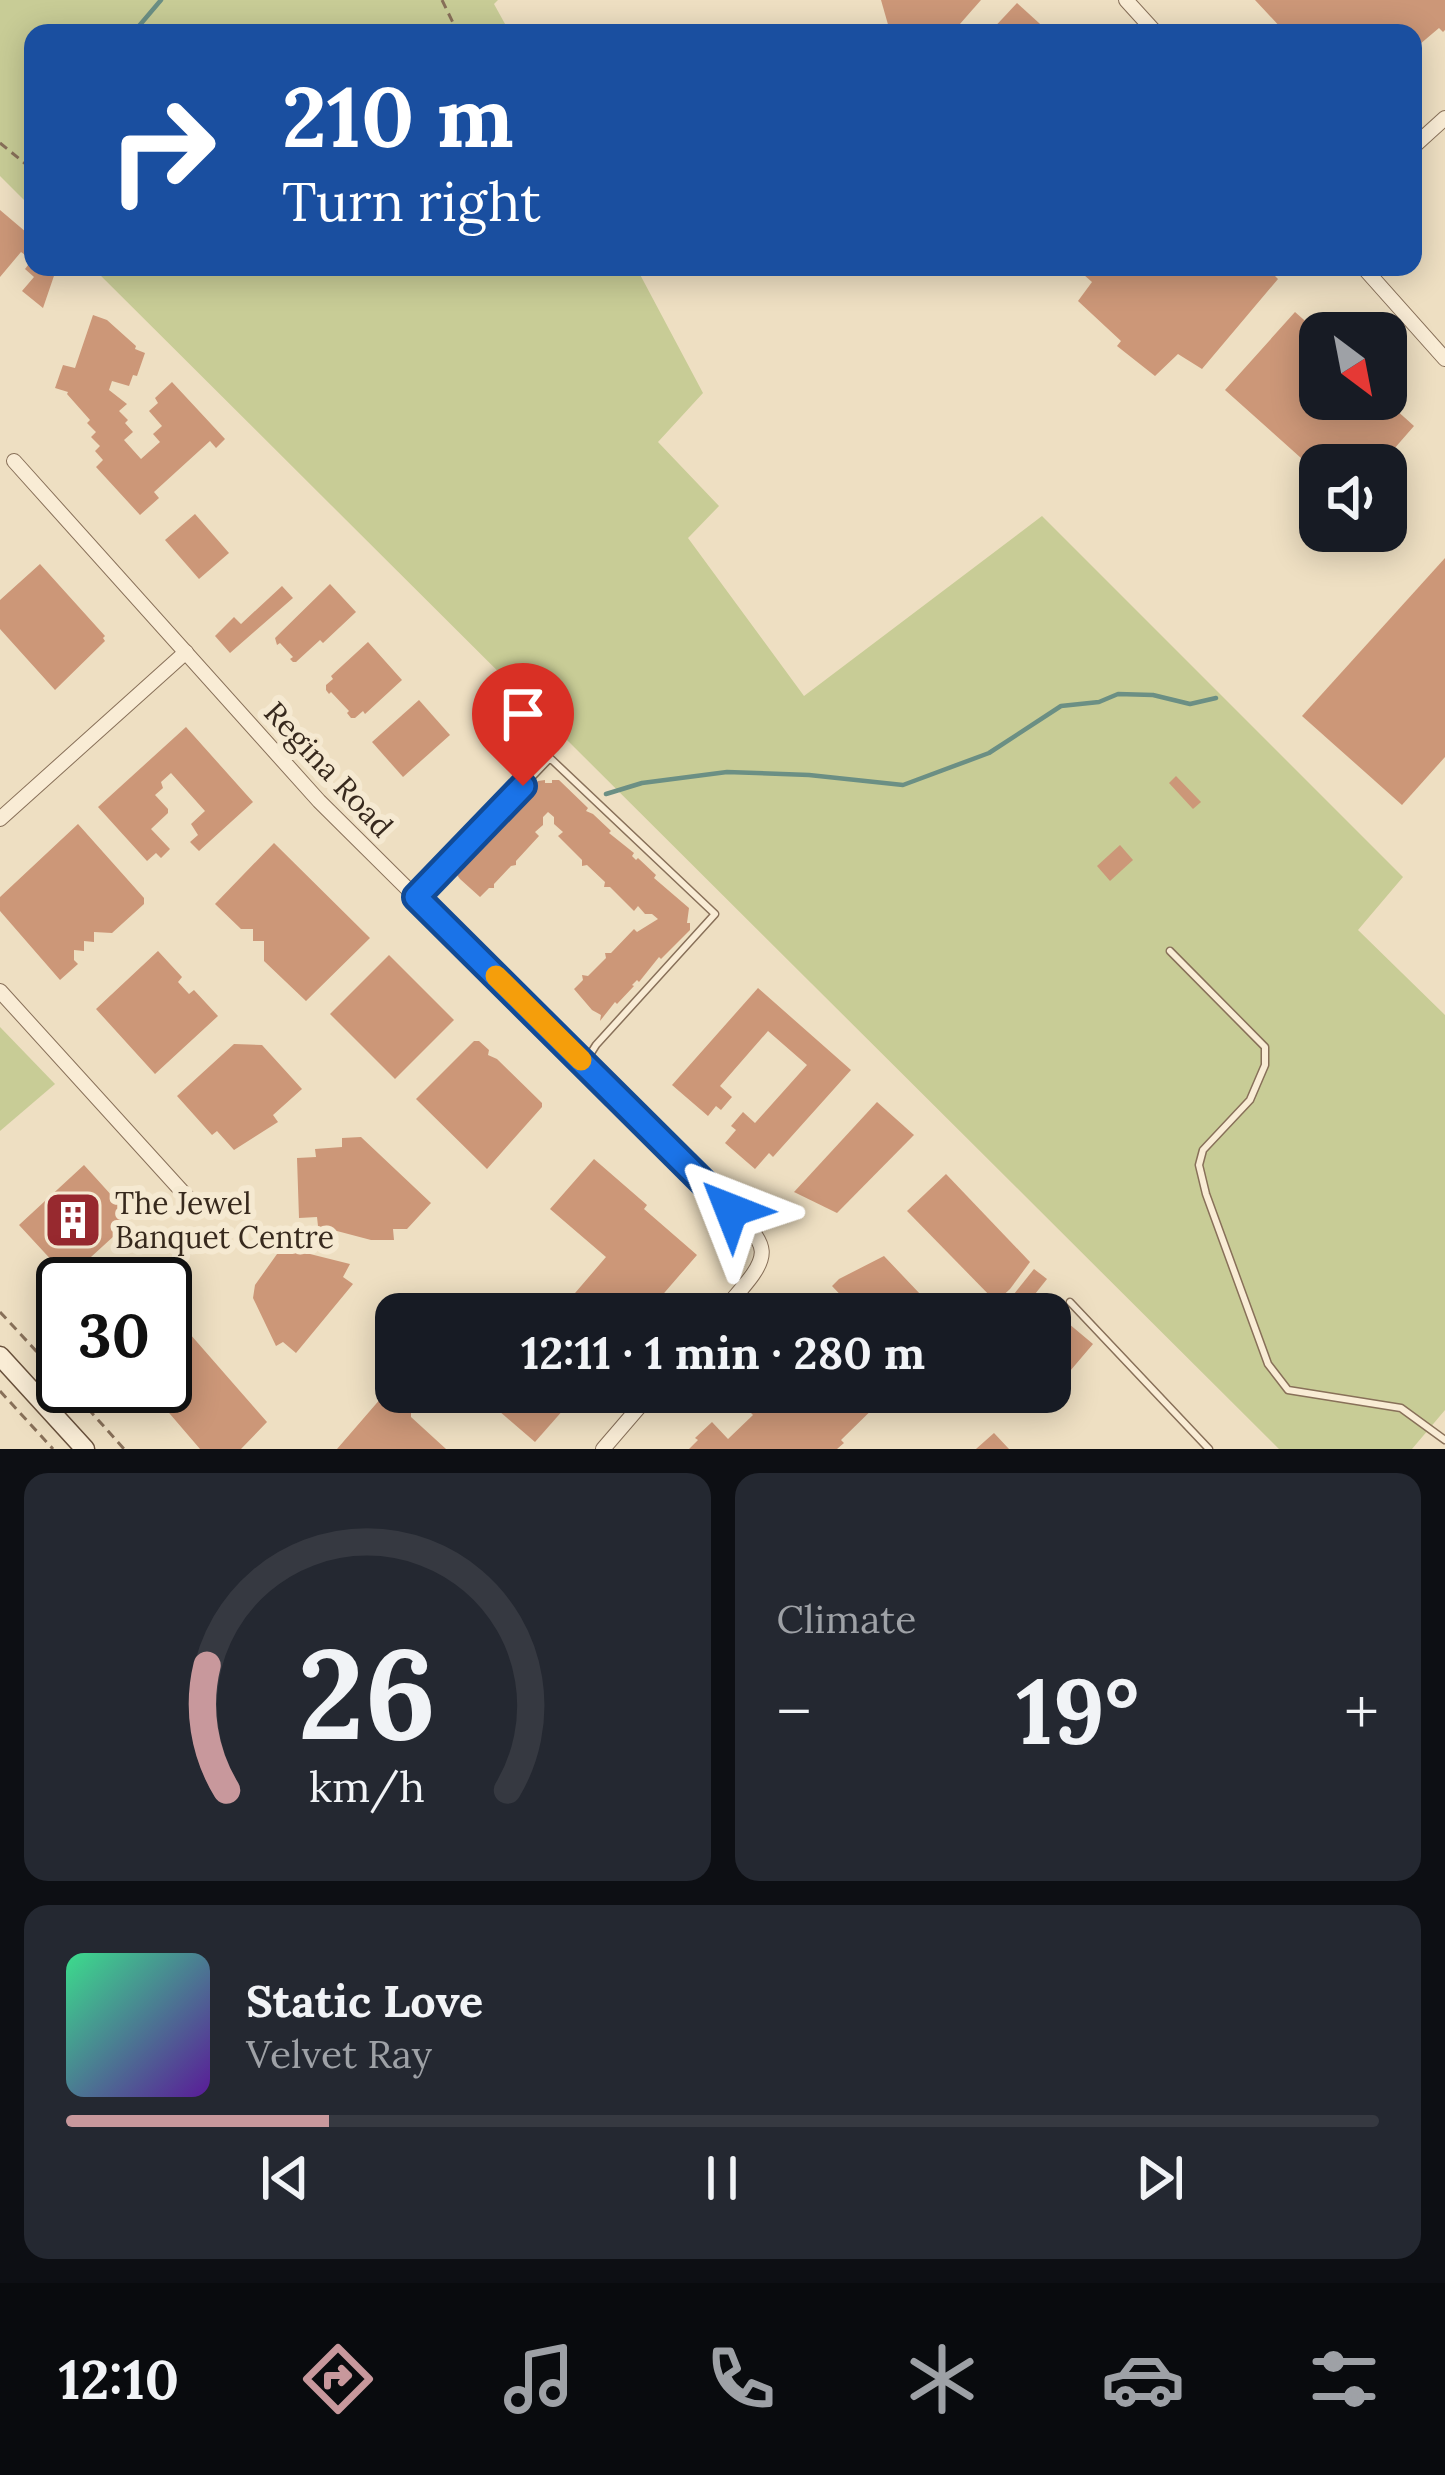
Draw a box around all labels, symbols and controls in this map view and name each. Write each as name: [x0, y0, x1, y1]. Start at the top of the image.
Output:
text: 210 m: [282, 62, 514, 170]
icon: right: [84, 72, 240, 228]
text: Turn right: [282, 167, 541, 236]
north arrow: [1299, 312, 1407, 420]
map controls: [1299, 312, 1407, 552]
button: sound: [1299, 444, 1407, 552]
pin: [472, 663, 574, 786]
icon: arrive: [490, 681, 556, 747]
street label: Regina Road: [256, 693, 402, 846]
position arrow: [668, 1147, 794, 1273]
place label: The Jewel Banquet Centre: [115, 1184, 334, 1256]
building icon: The Jewel Banquet Centre: [42, 1189, 104, 1251]
speed limit sign: 30: [36, 1257, 192, 1413]
text: 12:11 · 1 min · 280 m: [521, 1324, 925, 1381]
text: Climate: [777, 1594, 916, 1644]
text: 26: [298, 1613, 436, 1773]
text: 19°: [1016, 1653, 1139, 1769]
text: −: [777, 1669, 811, 1753]
text: +: [1344, 1669, 1379, 1753]
text: km/h: [309, 1759, 425, 1814]
text: Static Love: [246, 1972, 483, 2029]
text: Velvet Ray: [246, 2029, 432, 2079]
icon: previous: [252, 2145, 318, 2211]
icon: pause: [689, 2145, 755, 2211]
icon: next: [1127, 2145, 1193, 2211]
icon: directions: [296, 2337, 380, 2421]
icon: music: [497, 2337, 581, 2421]
icon: phone: [699, 2337, 783, 2421]
icon: climate: [900, 2337, 984, 2421]
icon: car: [1101, 2337, 1185, 2421]
icon: filters: [1302, 2337, 1386, 2421]
text: 12:10: [59, 2345, 179, 2414]

